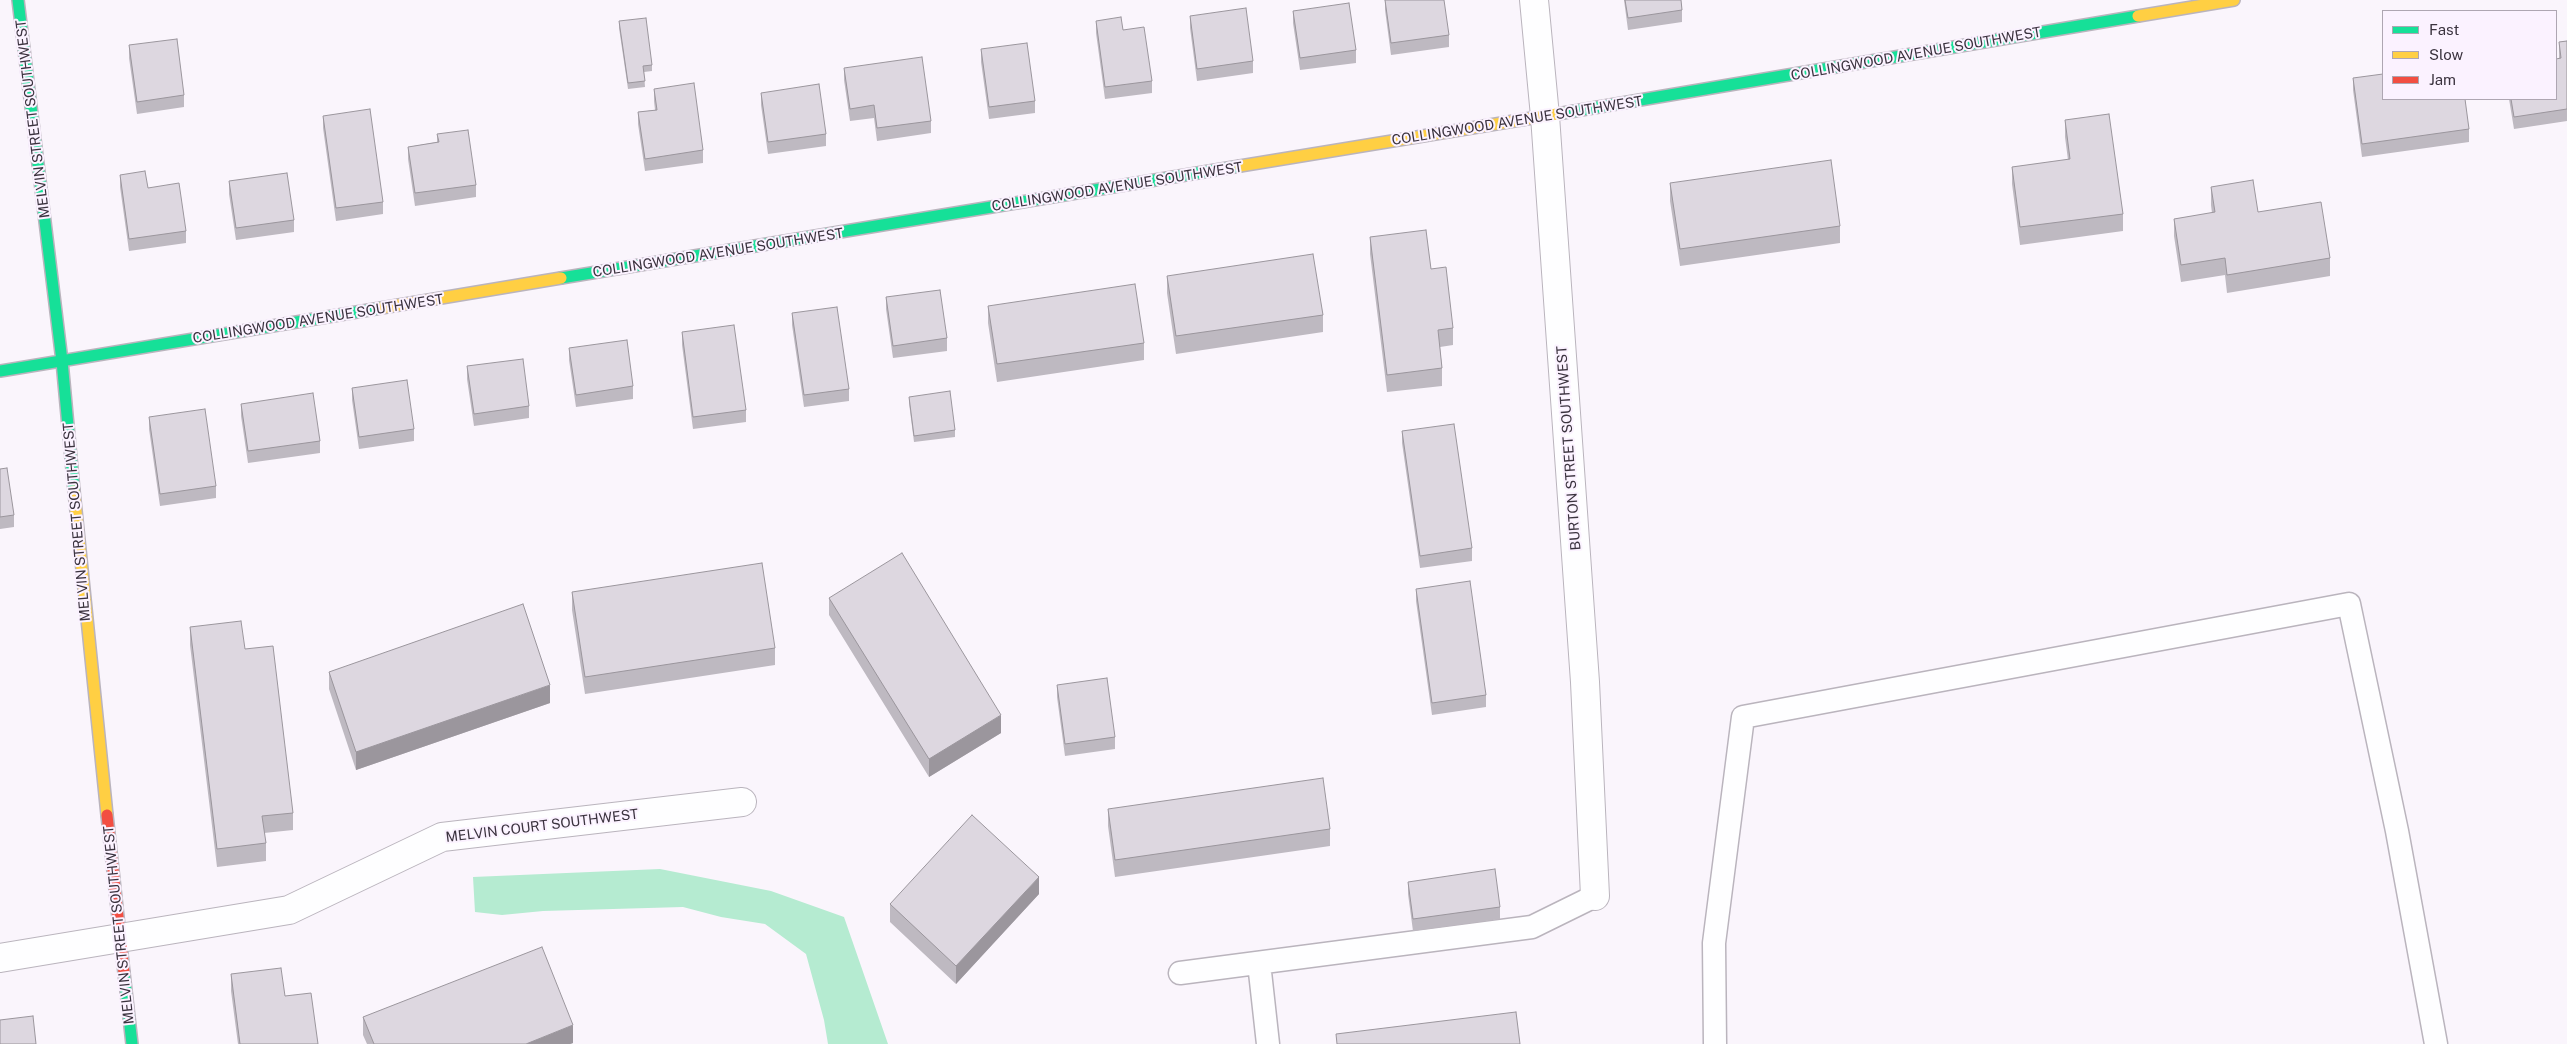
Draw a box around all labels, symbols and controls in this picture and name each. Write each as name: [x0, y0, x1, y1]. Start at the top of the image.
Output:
legend: [2382, 10, 2557, 100]
street label: MELVIN STREET SOUTHWEST: [12, 19, 54, 219]
text: Fast: [2429, 21, 2459, 38]
street label: COLLINGWOOD AVENUE SOUTHWEST: [1790, 24, 2042, 84]
text: Slow: [2429, 46, 2463, 63]
text: Jam: [2429, 71, 2456, 88]
street label: COLLINGWOOD AVENUE SOUTHWEST: [1390, 93, 1644, 149]
street label: COLLINGWOOD AVENUE SOUTHWEST: [990, 159, 1244, 215]
street label: COLLINGWOOD AVENUE SOUTHWEST: [591, 225, 845, 281]
street label: COLLINGWOOD AVENUE SOUTHWEST: [191, 291, 445, 347]
street label: BURTON STREET SOUTHWEST: [1553, 345, 1585, 551]
street label: MELVIN STREET SOUTHWEST: [60, 422, 94, 622]
street label: MELVIN COURT SOUTHWEST: [445, 806, 639, 846]
street label: MELVIN STREET SOUTHWEST: [100, 825, 138, 1025]

